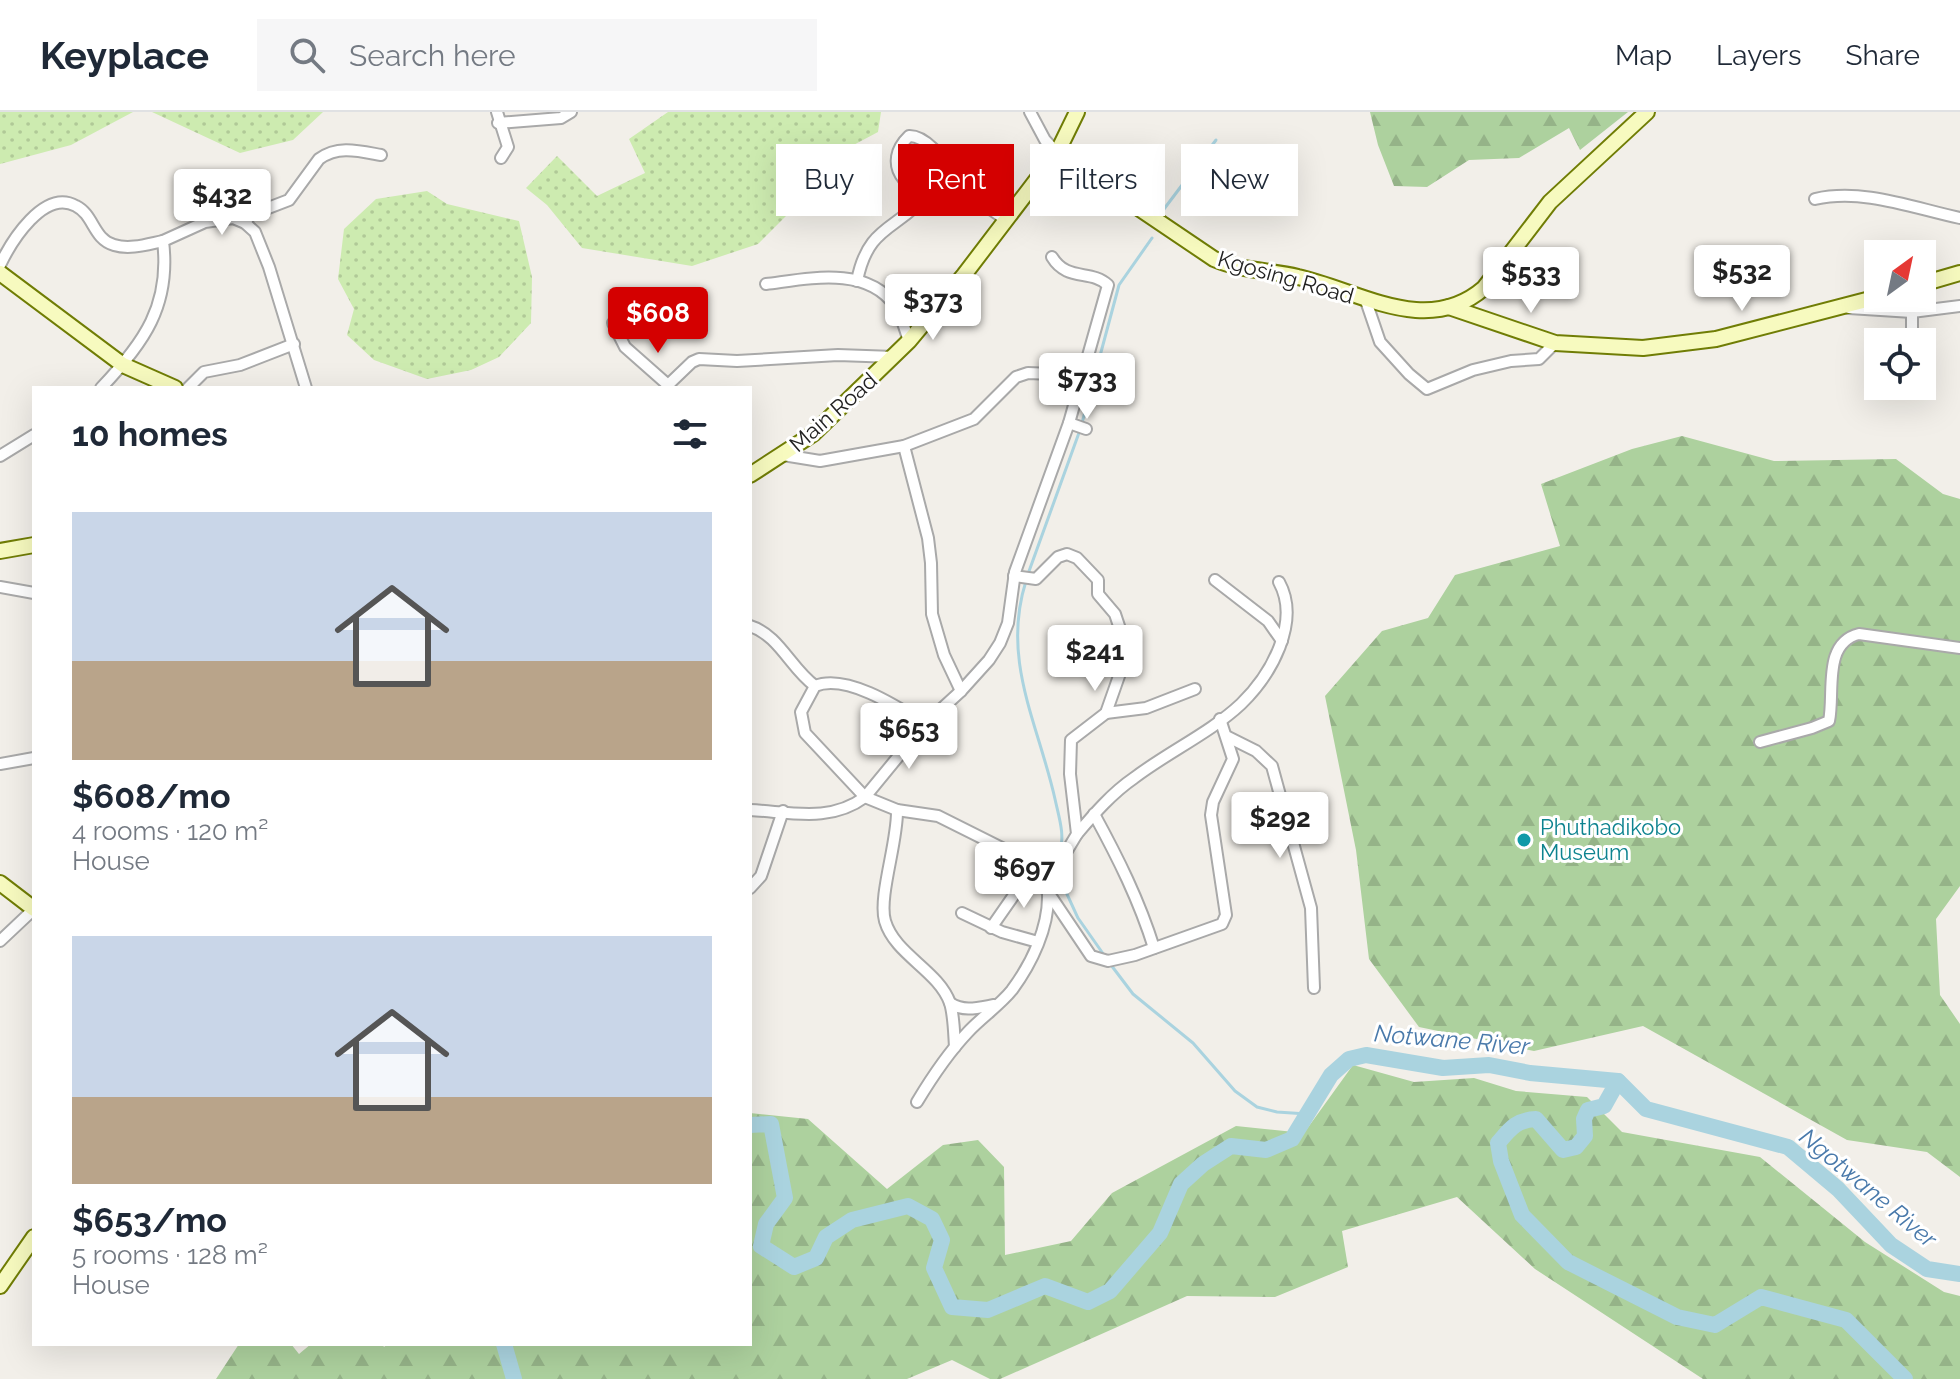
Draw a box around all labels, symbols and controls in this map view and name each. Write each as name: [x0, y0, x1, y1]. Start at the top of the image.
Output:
search box: [257, 19, 817, 91]
text: Keyplace: [40, 33, 209, 78]
icon: search: [285, 33, 329, 77]
text: Search here: [349, 38, 516, 73]
text: Map: [1615, 39, 1672, 72]
text: Layers: [1716, 39, 1802, 72]
text: Share: [1846, 39, 1920, 72]
chip: Buy: [776, 144, 882, 216]
chip: Rent: [898, 144, 1014, 216]
chip: Filters: [1030, 144, 1165, 216]
chip: New: [1181, 144, 1298, 216]
pin: $432: [175, 169, 269, 237]
text: $432: [192, 180, 252, 210]
north arrow: [1864, 240, 1936, 312]
map controls: [1864, 240, 1936, 400]
street label: Kgosing Road: [1215, 245, 1357, 309]
pin: $532: [1695, 245, 1789, 313]
pin: $533: [1484, 247, 1578, 315]
text: $532: [1712, 256, 1772, 286]
text: $533: [1501, 258, 1561, 288]
pin: $373: [886, 274, 980, 342]
text: $373: [903, 285, 963, 315]
pin: $608: [611, 287, 705, 355]
text: $608: [626, 298, 690, 328]
button: locate: [1864, 328, 1936, 400]
pin: $733: [1040, 353, 1134, 421]
text: $733: [1057, 364, 1117, 394]
street label: Main Road: [784, 367, 882, 457]
icon: filters: [668, 412, 712, 456]
text: 10 homes: [72, 414, 228, 454]
icon: home: [320, 564, 464, 708]
pin: $241: [1048, 625, 1142, 693]
text: $241: [1066, 636, 1124, 666]
pin: $653: [862, 703, 956, 771]
text: $653: [878, 714, 940, 744]
text: $608/mo: [72, 776, 231, 816]
pin: $292: [1233, 792, 1327, 860]
text: $292: [1249, 803, 1311, 833]
place label: Phuthadikobo Museum: [1540, 814, 1681, 865]
text: 4 rooms · 120 m²: [72, 816, 268, 846]
marker: Phuthadikobo Museum: [1515, 831, 1533, 849]
pin: $697: [977, 842, 1071, 910]
text: House: [72, 846, 150, 876]
text: $697: [993, 853, 1055, 883]
icon: home: [320, 988, 464, 1132]
water label: Notwane River: [1373, 1018, 1532, 1061]
water label: Ngotwane River: [1794, 1122, 1943, 1254]
text: $653/mo: [72, 1200, 227, 1240]
text: 5 rooms · 128 m²: [72, 1240, 268, 1270]
text: House: [72, 1270, 150, 1300]

